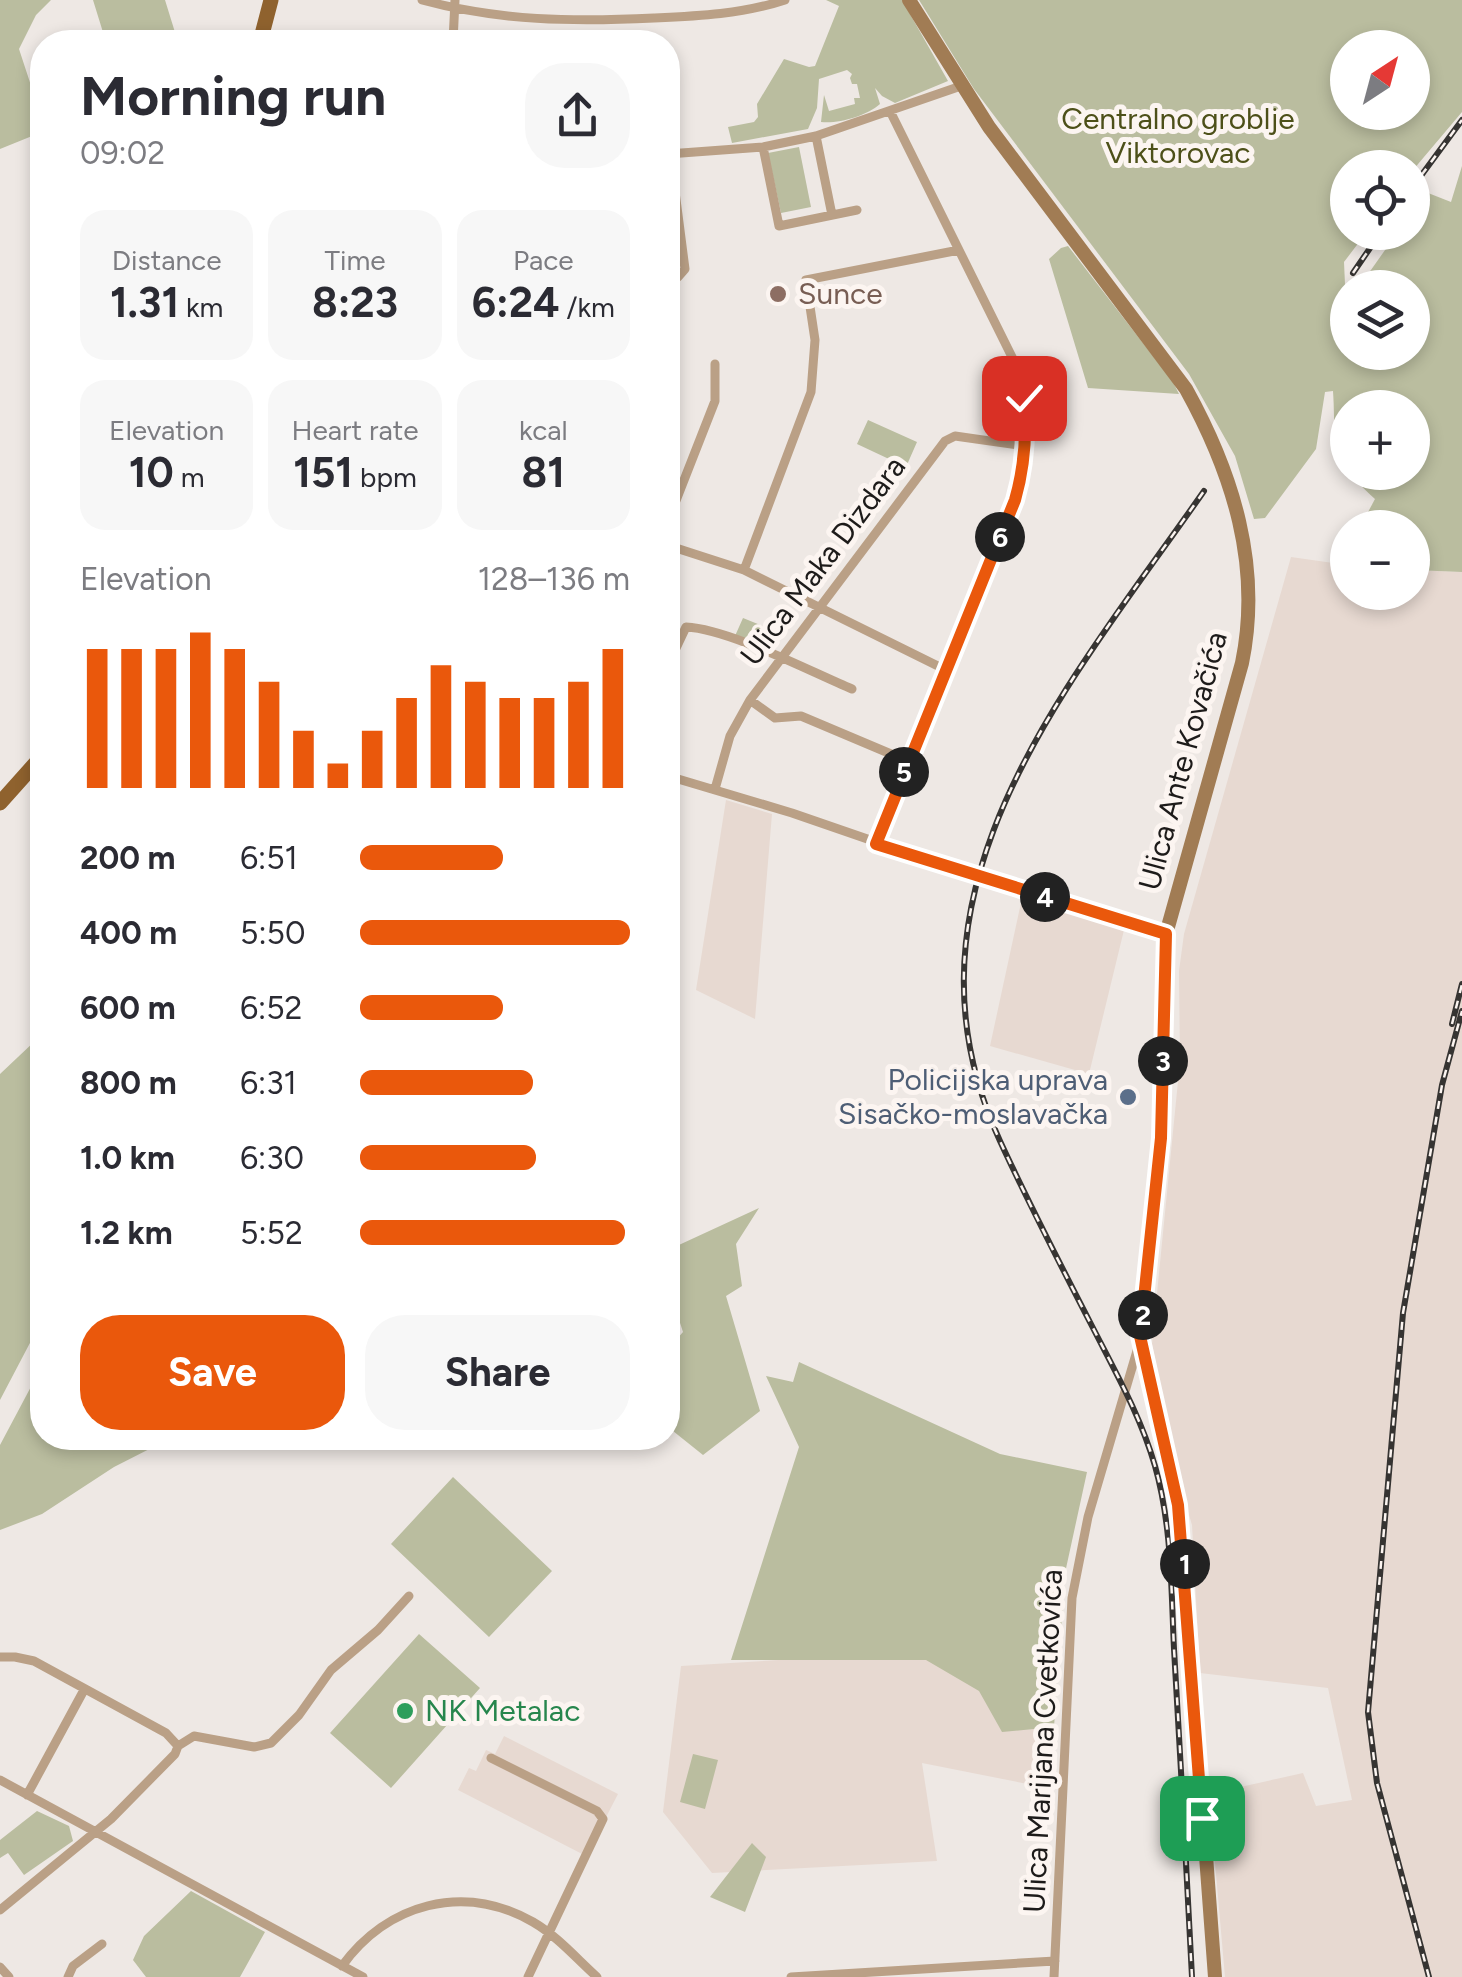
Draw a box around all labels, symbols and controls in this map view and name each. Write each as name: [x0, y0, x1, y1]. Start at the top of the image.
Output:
north arrow: [1330, 30, 1430, 130]
map controls: [1330, 30, 1430, 610]
text: Morning run: [80, 63, 386, 129]
button: share: [525, 63, 630, 168]
park label: Centralno groblje Viktorovac: [1061, 100, 1295, 171]
text: 09:02: [80, 134, 165, 172]
button: locate: [1330, 150, 1430, 250]
text: Distance: [112, 243, 222, 277]
text: Time: [324, 243, 386, 277]
text: Pace: [513, 243, 574, 277]
button: layers: [1330, 270, 1430, 370]
place label: Sunce: [798, 275, 883, 312]
text: 1.31: [110, 277, 179, 328]
text: 8:23: [312, 277, 398, 328]
text: 6:24: [472, 277, 560, 328]
marker: Sunce: [767, 283, 789, 305]
text: km: [179, 290, 223, 324]
text: /km: [560, 290, 615, 324]
pin: [982, 356, 1067, 441]
icon: check: [997, 371, 1052, 426]
button: +: [1330, 390, 1430, 490]
text: Elevation: [109, 413, 224, 447]
text: Heart rate: [291, 413, 419, 447]
text: kcal: [519, 413, 568, 447]
text: 10: [129, 447, 174, 498]
text: 151: [293, 447, 353, 498]
text: 81: [522, 447, 565, 498]
street label: Ulica Maka Dizdara: [732, 449, 913, 672]
text: m: [174, 460, 205, 494]
text: bpm: [353, 460, 417, 494]
button: −: [1330, 510, 1430, 610]
pin: 6: [975, 512, 1025, 562]
text: 6: [992, 520, 1008, 554]
text: Elevation: [80, 560, 212, 598]
text: 128–136 m: [478, 560, 630, 598]
street label: Ulica Ante Kovačića: [1130, 628, 1235, 894]
pin: 5: [879, 747, 929, 797]
text: 5: [896, 755, 912, 789]
text: 200 m: [80, 839, 176, 877]
text: 6:51: [240, 839, 298, 877]
pin: 4: [1020, 872, 1070, 922]
text: 4: [1036, 880, 1054, 914]
text: 400 m: [80, 914, 177, 952]
text: 5:50: [240, 914, 305, 952]
text: 600 m: [80, 989, 176, 1027]
text: 6:52: [240, 989, 303, 1027]
pin: 3: [1138, 1036, 1188, 1086]
text: 3: [1155, 1044, 1171, 1078]
place label: Policijska uprava Sisačko-moslavačka: [838, 1061, 1108, 1132]
text: 800 m: [80, 1064, 177, 1102]
text: 6:31: [240, 1064, 297, 1102]
marker: Policijska uprava Sisačko-moslavačka: [1117, 1086, 1139, 1108]
text: 1.0 km: [80, 1139, 175, 1177]
text: 6:30: [240, 1139, 304, 1177]
text: 1.2 km: [80, 1214, 173, 1252]
text: 5:52: [240, 1214, 303, 1252]
pin: 2: [1118, 1290, 1168, 1340]
text: 2: [1135, 1298, 1151, 1332]
button: Save: [80, 1315, 345, 1430]
button: Share: [365, 1315, 630, 1430]
pin: 1: [1160, 1539, 1210, 1589]
text: 1: [1179, 1547, 1191, 1581]
street label: Ulica Marijana Cvetkovića: [1015, 1568, 1070, 1914]
place label: NK Metalac: [425, 1692, 580, 1729]
marker: NK Metalac: [394, 1700, 416, 1722]
pin: [1160, 1776, 1245, 1861]
icon: arrive: [1175, 1791, 1230, 1846]

